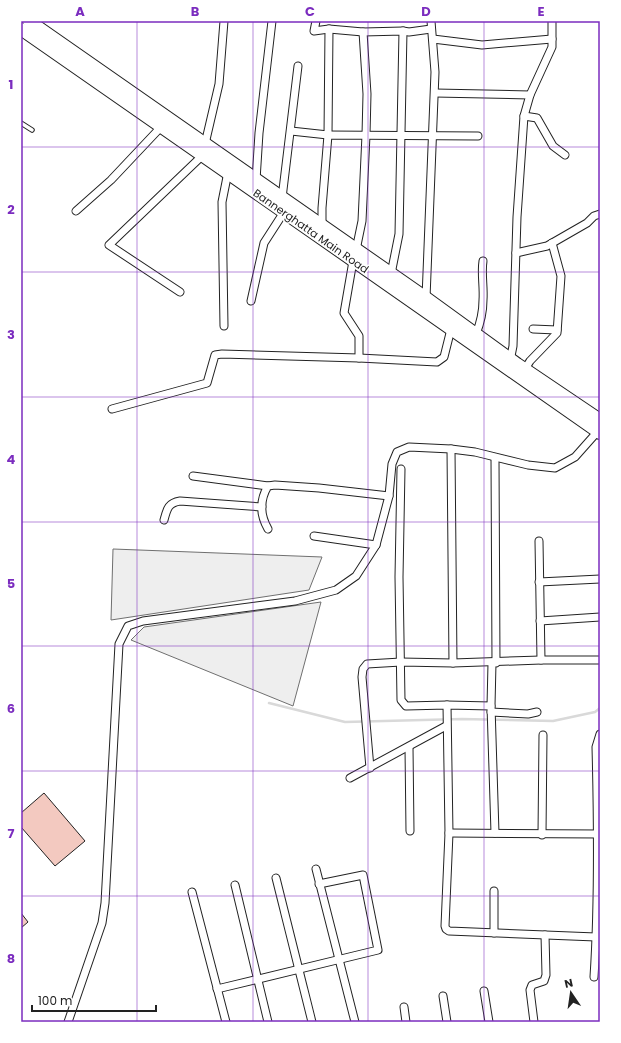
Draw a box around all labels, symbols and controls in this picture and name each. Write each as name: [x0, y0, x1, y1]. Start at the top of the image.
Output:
text: A: [75, 2, 85, 21]
text: B: [191, 2, 200, 21]
text: C: [305, 2, 315, 21]
text: D: [421, 2, 431, 21]
text: E: [537, 2, 545, 21]
text: 1: [9, 75, 13, 94]
street label: Bannerghatta Main Road: [250, 185, 372, 277]
text: 2: [7, 200, 15, 219]
text: 3: [7, 325, 15, 344]
text: 4: [7, 450, 16, 469]
text: 5: [7, 574, 15, 593]
text: 6: [7, 699, 15, 718]
text: 7: [8, 824, 15, 843]
text: 8: [7, 949, 15, 968]
north arrow: [551, 973, 591, 1013]
text: N: [563, 975, 575, 992]
scale bar: [32, 987, 156, 1013]
text: 100 m: [38, 992, 72, 1009]

